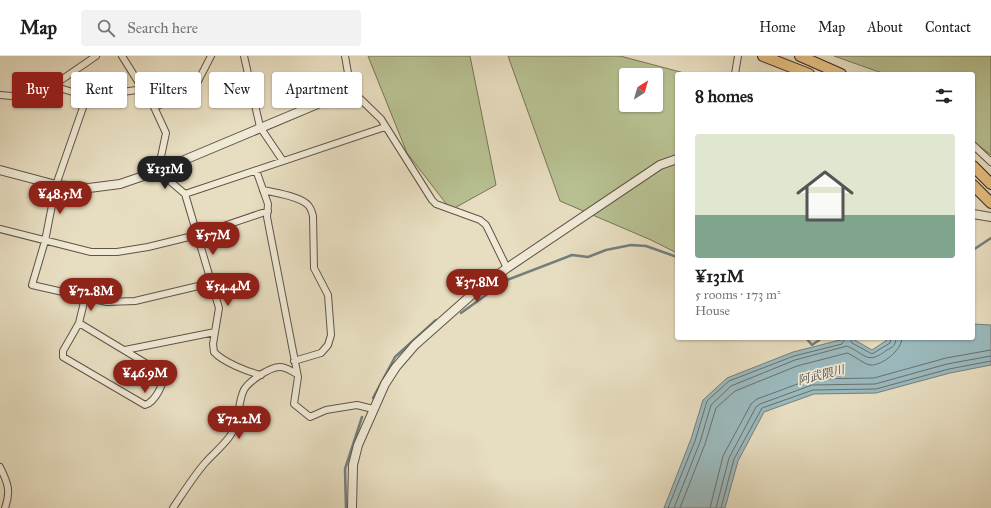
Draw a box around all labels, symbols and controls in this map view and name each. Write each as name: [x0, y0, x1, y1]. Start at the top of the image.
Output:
search box: [81, 10, 361, 46]
text: Map: [20, 16, 57, 39]
icon: search: [95, 17, 117, 39]
text: Search here: [127, 19, 198, 37]
text: Home: [759, 19, 796, 36]
text: Map: [818, 19, 845, 36]
text: About: [867, 19, 903, 36]
text: Contact: [925, 19, 971, 36]
north arrow: [619, 68, 663, 112]
map controls: [619, 68, 663, 112]
chip: Buy: [12, 72, 63, 108]
chip: Rent: [71, 72, 127, 108]
chip: Filters: [135, 72, 201, 108]
chip: New: [209, 72, 264, 108]
chip: Apartment: [272, 72, 362, 108]
icon: filters: [933, 85, 955, 107]
text: 8 homes: [695, 86, 753, 107]
pin: ¥131M: [137, 156, 193, 190]
icon: home: [789, 160, 861, 232]
text: ¥131M: [146, 161, 184, 177]
pin: ¥48.5M: [27, 181, 93, 215]
text: ¥48.5M: [38, 186, 82, 202]
pin: ¥57M: [189, 222, 237, 256]
text: ¥57M: [196, 227, 230, 243]
text: ¥131M: [695, 266, 744, 287]
pin: ¥37.8M: [444, 269, 510, 303]
pin: ¥54.4M: [195, 273, 261, 307]
text: ¥37.8M: [455, 274, 499, 290]
pin: ¥72.8M: [58, 278, 124, 312]
text: ¥54.4M: [205, 278, 251, 294]
text: ¥72.8M: [68, 283, 114, 299]
text: 5 rooms · 173 m²: [695, 287, 781, 303]
text: House: [695, 303, 730, 319]
pin: ¥46.9M: [112, 360, 178, 394]
water label: 阿武隈川: [796, 362, 848, 388]
text: ¥46.9M: [122, 365, 168, 381]
pin: ¥72.2M: [206, 406, 272, 440]
text: ¥72.2M: [217, 411, 261, 427]

